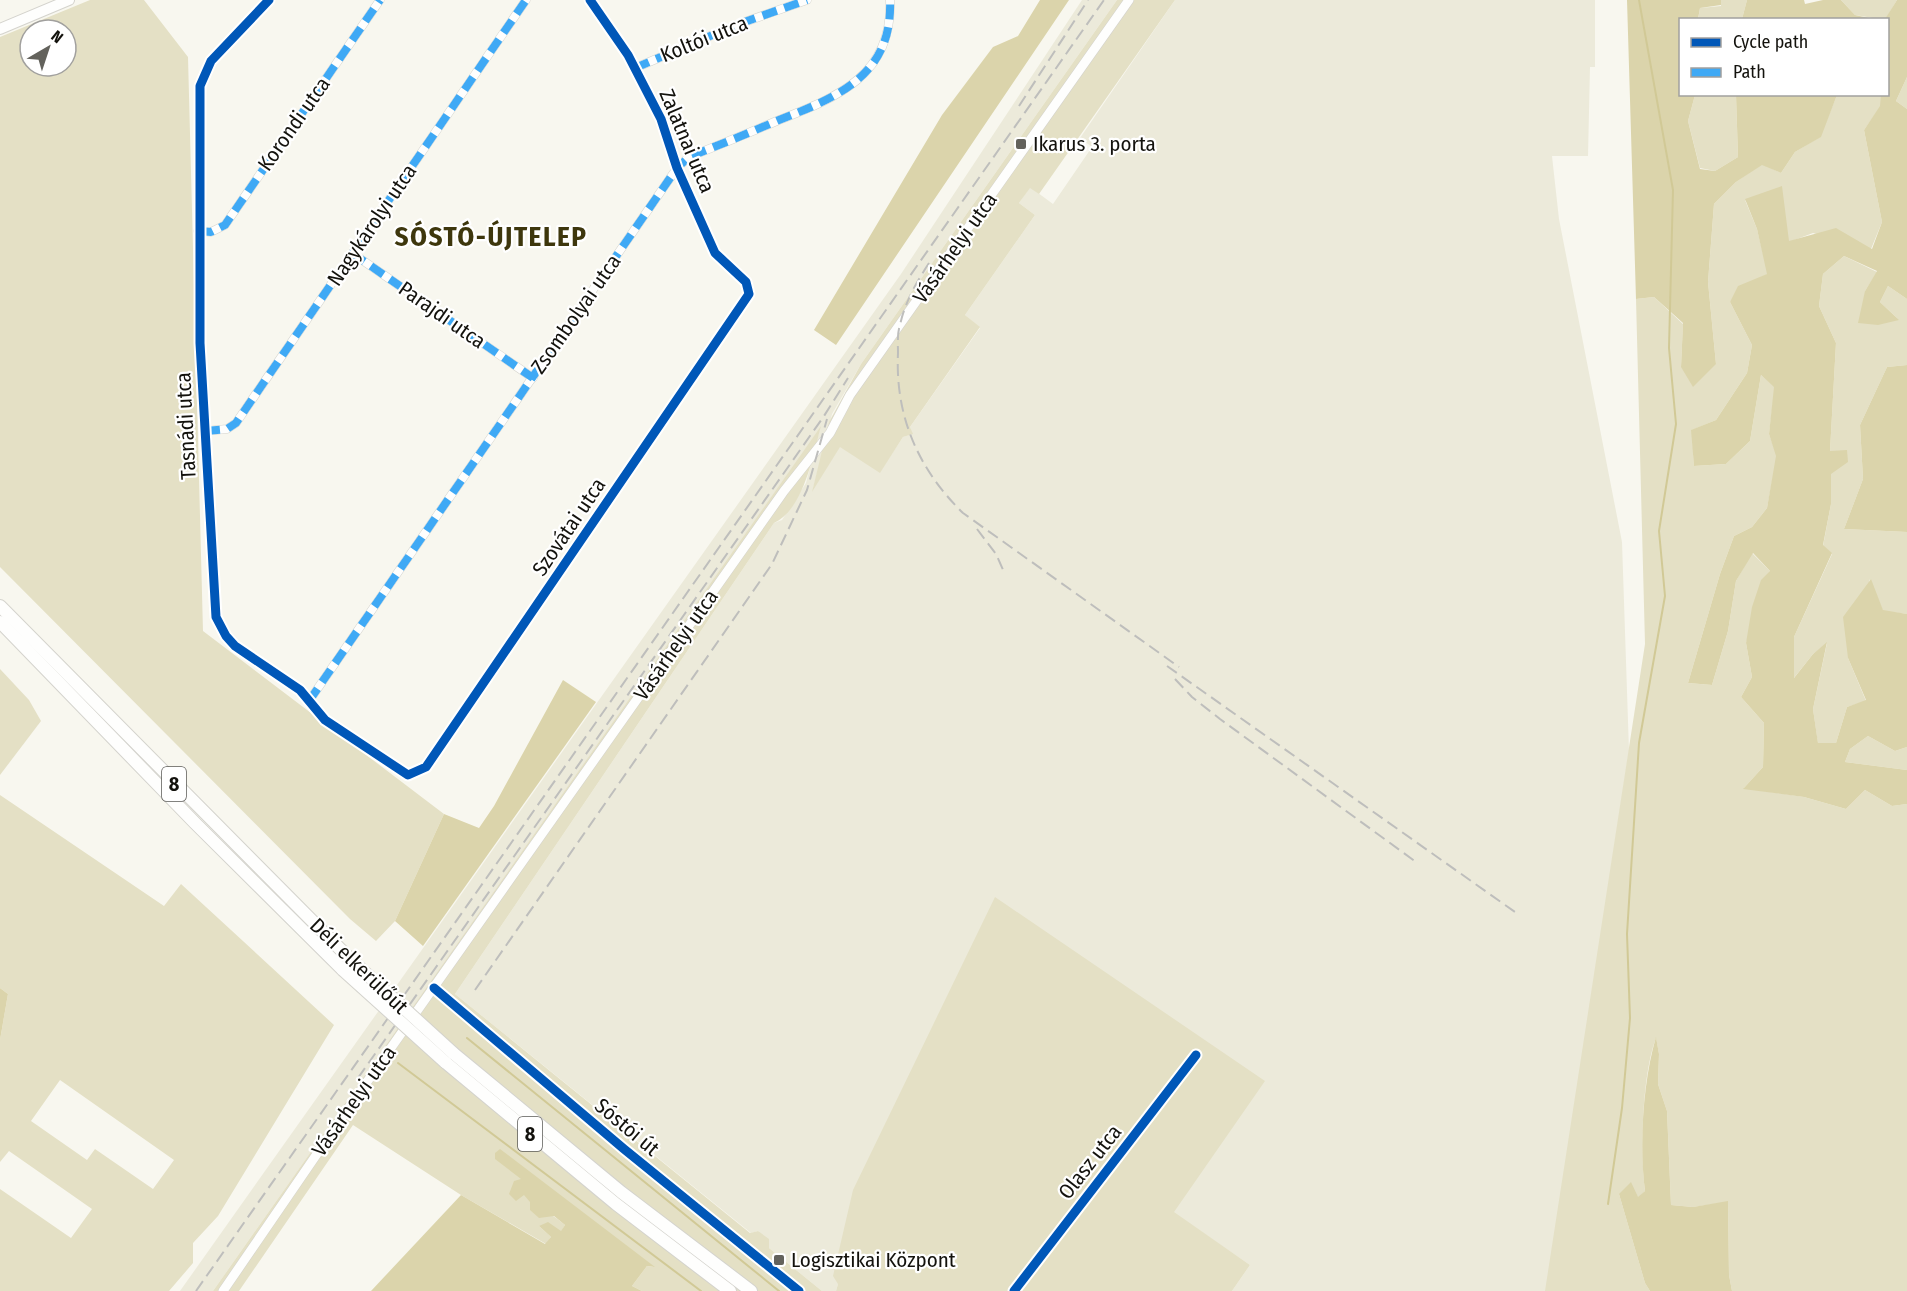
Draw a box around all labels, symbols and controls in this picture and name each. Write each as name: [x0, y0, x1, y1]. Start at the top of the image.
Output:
street label: Koltói utca: [657, 10, 751, 68]
north arrow: [18, 18, 78, 78]
legend: [1679, 18, 1889, 96]
text: N: [47, 26, 67, 47]
text: Cycle path: [1733, 31, 1808, 53]
text: Path: [1733, 61, 1766, 83]
street label: Korondi utca: [252, 72, 336, 176]
street label: Zalatnai utca: [653, 85, 721, 197]
place label: Ikarus 3. porta: [1033, 131, 1156, 157]
marker: Ikarus 3. porta: [1014, 137, 1028, 151]
street label: Nagykárolyi utca: [322, 159, 422, 291]
street label: Vásárhelyi utca: [907, 188, 1003, 308]
district label: SÓSTÓ-ÚJTELEP: [395, 219, 587, 253]
street label: Zsombolyai utca: [525, 249, 627, 379]
street label: Parajdi utca: [393, 276, 491, 354]
street label: Tasnádi utca: [170, 372, 202, 480]
street label: Szovátai utca: [527, 473, 611, 581]
street label: Vásárhelyi utca: [628, 585, 724, 705]
road number: 8: [162, 767, 186, 801]
street label: Déli elkerülőút: [304, 913, 414, 1020]
street label: Vásárhelyi utca: [306, 1041, 402, 1161]
street label: Sóstói út: [589, 1093, 665, 1162]
road number: 8: [518, 1117, 542, 1151]
street label: Olasz utca: [1053, 1119, 1127, 1205]
place label: Logisztikai Központ: [791, 1247, 956, 1273]
marker: Logisztikai Központ: [772, 1253, 786, 1267]

